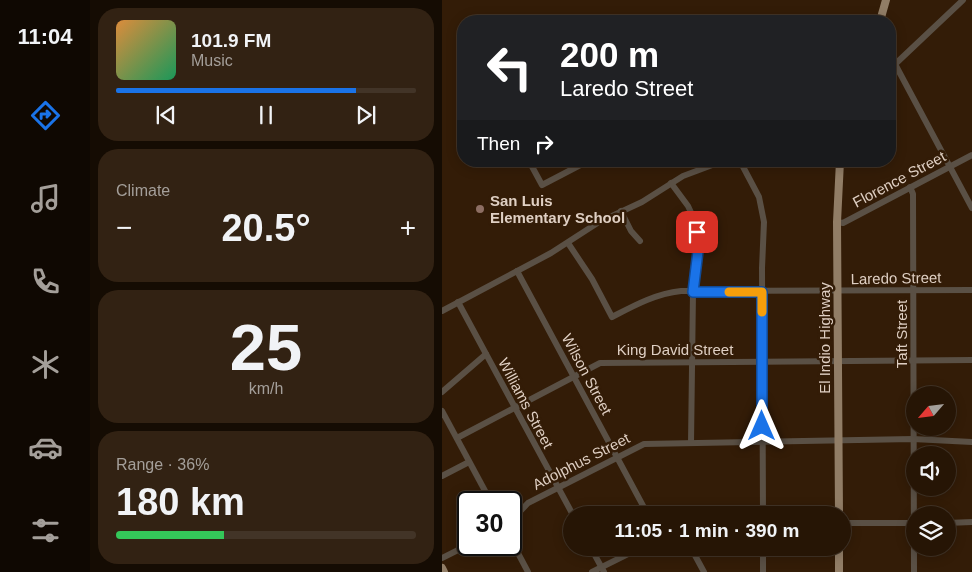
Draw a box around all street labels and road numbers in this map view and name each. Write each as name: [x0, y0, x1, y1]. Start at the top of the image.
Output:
street label: Florence Street: [850, 147, 949, 211]
street label: Laredo Street: [850, 269, 942, 287]
street label: El Indio Highway: [816, 282, 833, 394]
street label: Taft Street: [893, 299, 910, 368]
street label: Wilson Street: [559, 331, 616, 418]
street label: King David Street: [617, 341, 734, 358]
street label: Williams Street: [495, 355, 557, 452]
street label: Adolphus Street: [530, 429, 633, 493]

